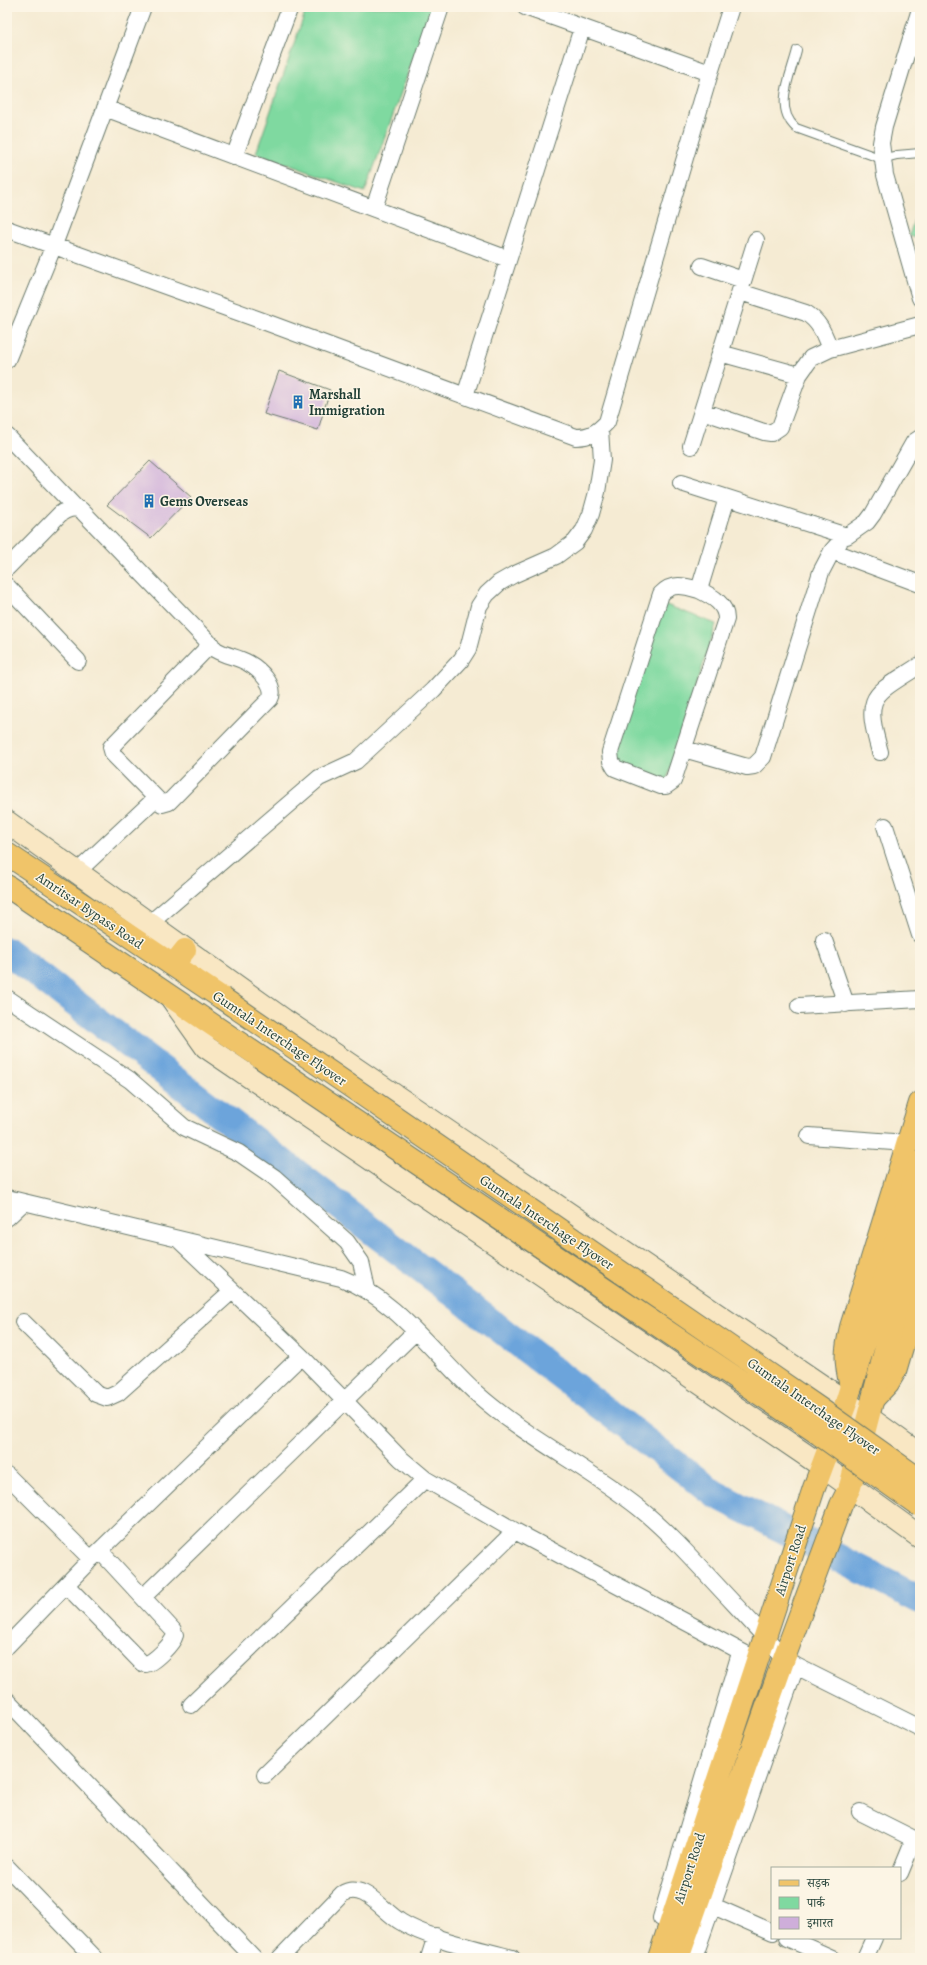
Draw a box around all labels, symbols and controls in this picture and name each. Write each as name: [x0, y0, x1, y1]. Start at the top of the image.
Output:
place label: Marshall Immigration: [309, 385, 385, 420]
building icon: Marshall Immigration: [290, 394, 306, 410]
place label: Gems Overseas: [160, 492, 248, 511]
building icon: Gems Overseas: [141, 493, 157, 509]
street label: Amritsar Bypass Road: [32, 867, 147, 954]
street label: Gumtala Interchage Flyover: [209, 986, 351, 1091]
street label: Gumtala Interchage Flyover: [476, 1170, 618, 1275]
street label: Gumtala Interchage Flyover: [744, 1353, 884, 1460]
street label: Airport Road: [770, 1522, 811, 1599]
street label: Airport Road: [669, 1830, 710, 1907]
legend: [771, 1867, 901, 1939]
text: सड़क: [806, 1875, 831, 1891]
text: पार्क: [806, 1895, 826, 1911]
text: इमारत: [806, 1915, 834, 1931]

